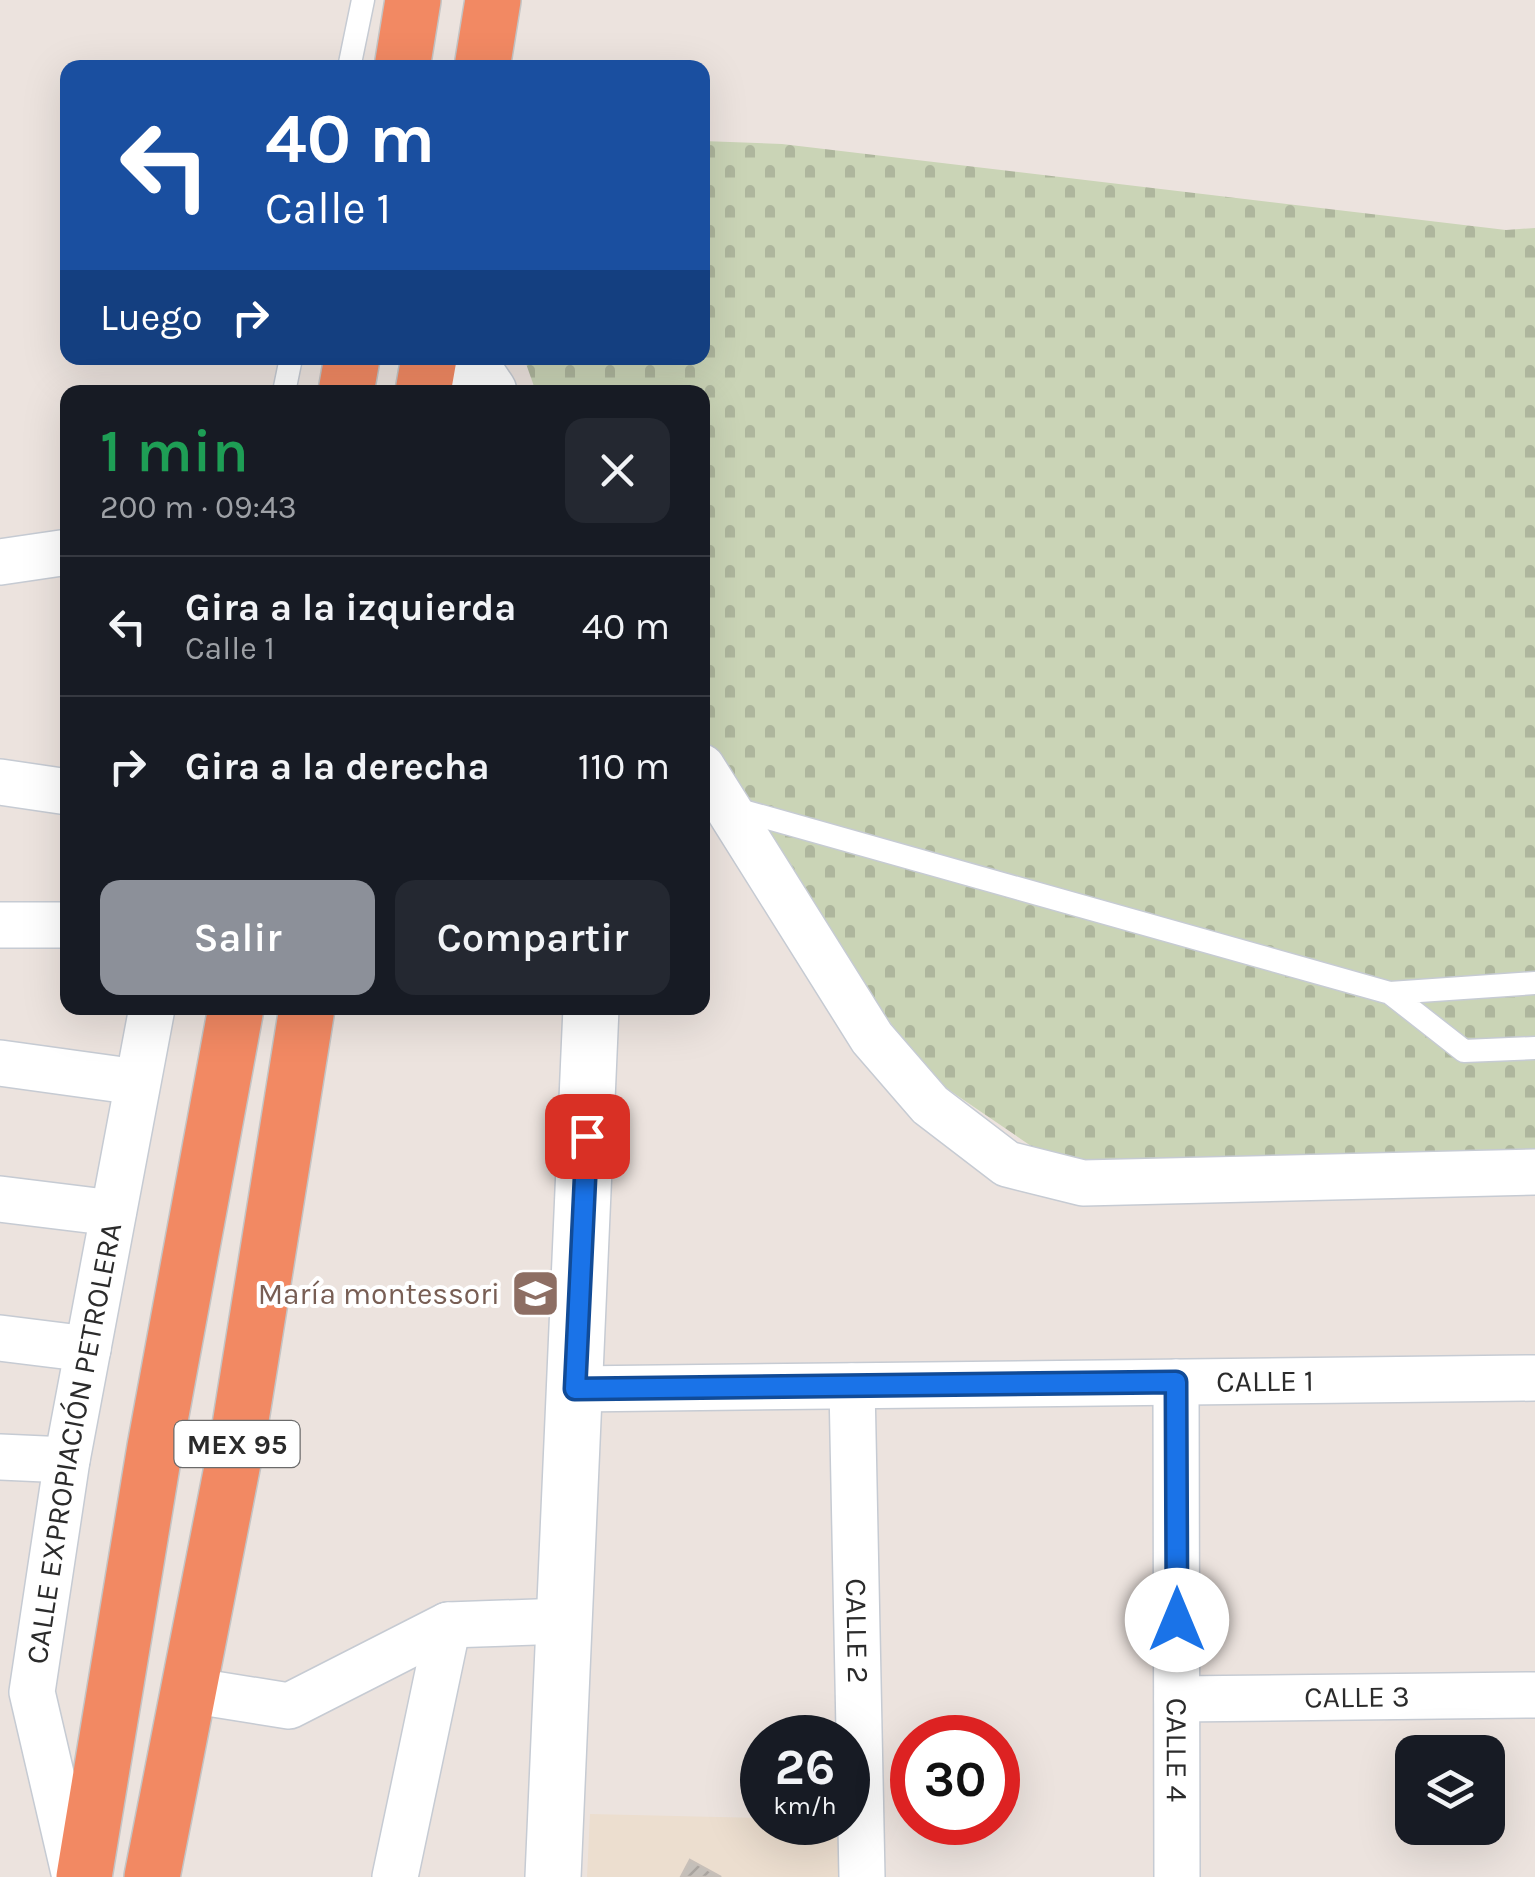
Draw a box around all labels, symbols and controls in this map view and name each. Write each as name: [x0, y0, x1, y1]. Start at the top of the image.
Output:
text: 40 m: [265, 98, 435, 180]
icon: left: [100, 100, 230, 230]
text: Calle 1: [265, 182, 391, 234]
icon: right: [223, 290, 278, 345]
text: Luego: [100, 295, 203, 340]
text: 1 min: [100, 416, 249, 486]
button: close: [565, 418, 670, 523]
text: 200 m · 09:43: [100, 489, 297, 526]
text: Gira a la izquierda: [185, 585, 517, 630]
icon: left: [100, 599, 155, 654]
text: 40 m: [582, 604, 670, 649]
text: Calle 1: [185, 630, 275, 667]
icon: right: [100, 739, 155, 794]
text: Gira a la derecha: [185, 744, 490, 789]
text: 110 m: [578, 744, 670, 789]
button: Salir: [100, 880, 375, 995]
button: Compartir: [395, 880, 670, 995]
pin: [545, 1094, 630, 1179]
icon: arrive: [560, 1109, 615, 1164]
street label: CALLE EXPROPIACIÓN PETROLERA: [18, 1220, 129, 1667]
school or university icon: María montessori: [509, 1268, 561, 1320]
place label: María montessori: [258, 1276, 500, 1312]
street label: CALLE 1: [1216, 1363, 1314, 1400]
road number: MEX 95: [174, 1421, 300, 1467]
position arrow: [1125, 1568, 1229, 1672]
street label: CALLE 2: [838, 1578, 876, 1684]
street label: CALLE 3: [1304, 1678, 1410, 1716]
street label: CALLE 4: [1159, 1698, 1195, 1803]
speed limit sign: 30: [890, 1715, 1020, 1845]
map controls: [1395, 1735, 1505, 1845]
button: layers: [1395, 1735, 1505, 1845]
text: 26: [775, 1738, 835, 1797]
text: km/h: [773, 1791, 837, 1820]

